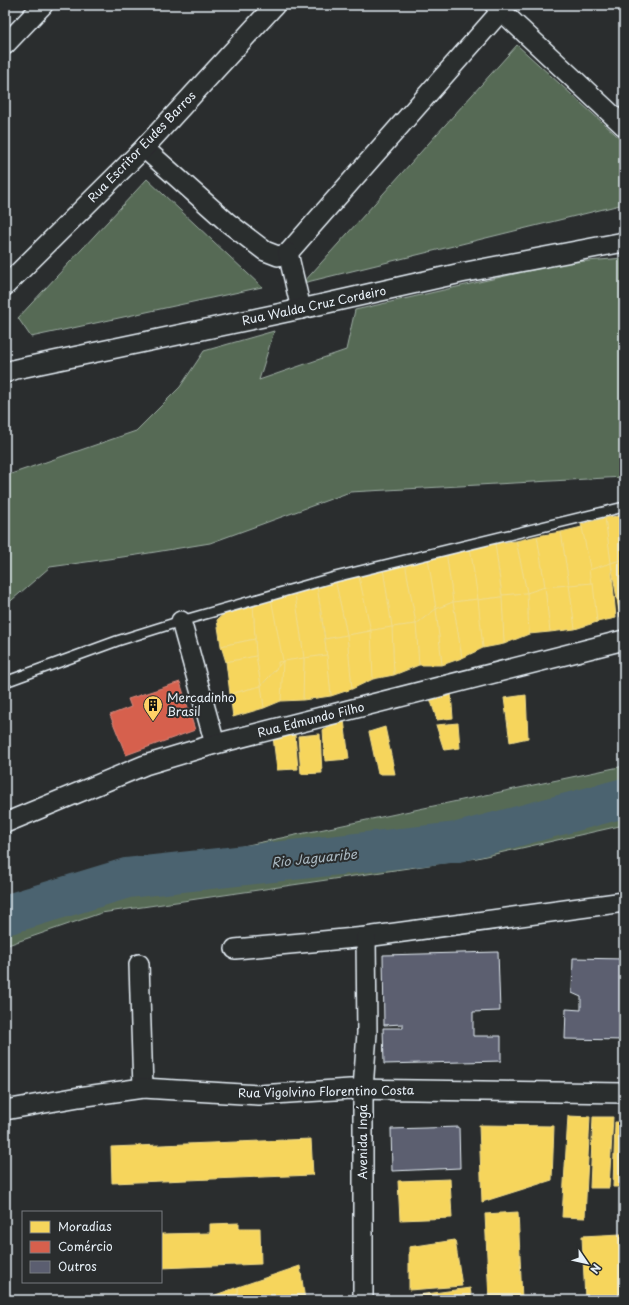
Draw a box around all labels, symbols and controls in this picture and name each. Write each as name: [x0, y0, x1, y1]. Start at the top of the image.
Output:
street label: Rua Escritor Eudes Barros: [83, 86, 200, 206]
street label: Rua Walda Cruz Cordeiro: [240, 281, 388, 329]
place label: Mercadinho Brasil: [167, 688, 235, 720]
building icon: Mercadinho Brasil: [142, 694, 164, 722]
street label: Rua Edmundo Filho: [255, 697, 366, 741]
water label: Rio Jaguaribe: [270, 843, 359, 871]
street label: Rua Vigolvino Florentino Costa: [238, 1080, 415, 1102]
street label: Avenida Ingá: [353, 1104, 371, 1180]
legend: [22, 1211, 162, 1283]
text: Moradias: [58, 1217, 112, 1235]
text: Comércio: [58, 1237, 113, 1255]
north arrow: [567, 1243, 607, 1283]
text: Outros: [58, 1257, 97, 1275]
text: N: [586, 1261, 605, 1277]

